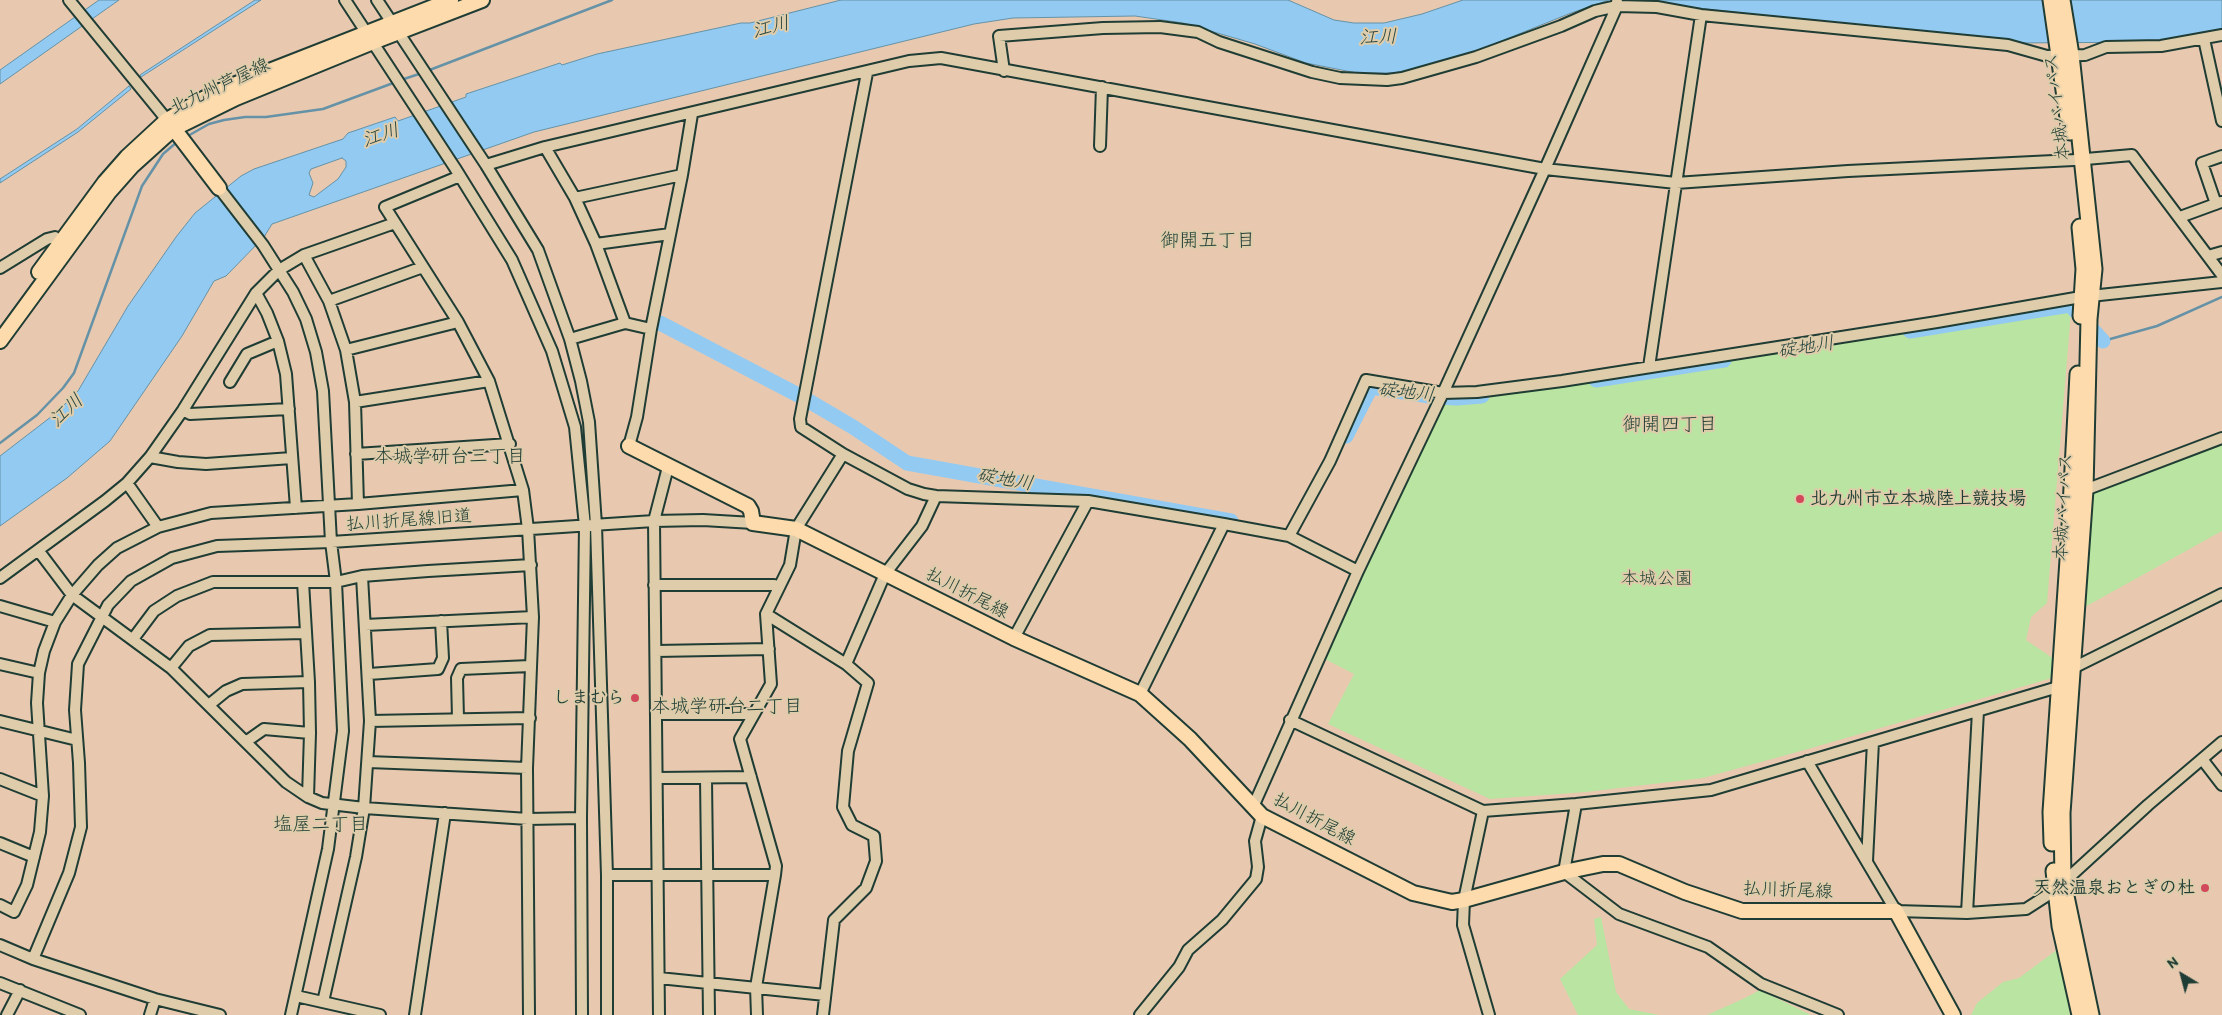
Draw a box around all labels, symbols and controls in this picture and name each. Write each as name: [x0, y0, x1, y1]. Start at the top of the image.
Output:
water label: 江川: [750, 12, 792, 44]
water label: 江川: [1359, 26, 1397, 50]
street label: 本城バイパス: [2041, 52, 2075, 162]
street label: 北九州芦屋線: [166, 54, 274, 120]
water label: 江川: [359, 119, 403, 153]
district label: 御開五丁目: [1161, 230, 1255, 252]
water label: 碇地川: [1776, 332, 1836, 364]
water label: 碇地川: [1376, 379, 1436, 407]
water label: 江川: [45, 390, 89, 432]
district label: 御開四丁目: [1623, 414, 1717, 436]
district label: 本城学研台三丁目: [374, 446, 526, 468]
street label: 本城バイパス: [2050, 453, 2078, 561]
water label: 碇地川: [975, 464, 1035, 496]
place label: 北九州市立本城陸上競技場: [1810, 488, 2026, 510]
marker: 北九州市立本城陸上競技場: [1794, 493, 1806, 505]
street label: 払川折尾線旧道: [345, 506, 473, 536]
street label: 払川折尾線: [922, 564, 1012, 624]
park label: 本城公園: [1621, 568, 1693, 590]
place label: しまむら: [553, 687, 625, 709]
marker: しまむら: [629, 692, 641, 704]
district label: 本城学研台二丁目: [651, 696, 803, 718]
street label: 払川折尾線: [1269, 789, 1359, 851]
district label: 塩屋二丁目: [274, 814, 368, 836]
place label: 天然温泉おとぎの杜: [2033, 877, 2195, 899]
street label: 払川折尾線: [1743, 879, 1833, 903]
marker: 天然温泉おとぎの杜: [2199, 882, 2211, 894]
north arrow: [2157, 950, 2207, 1000]
text: N: [2164, 953, 2182, 972]

